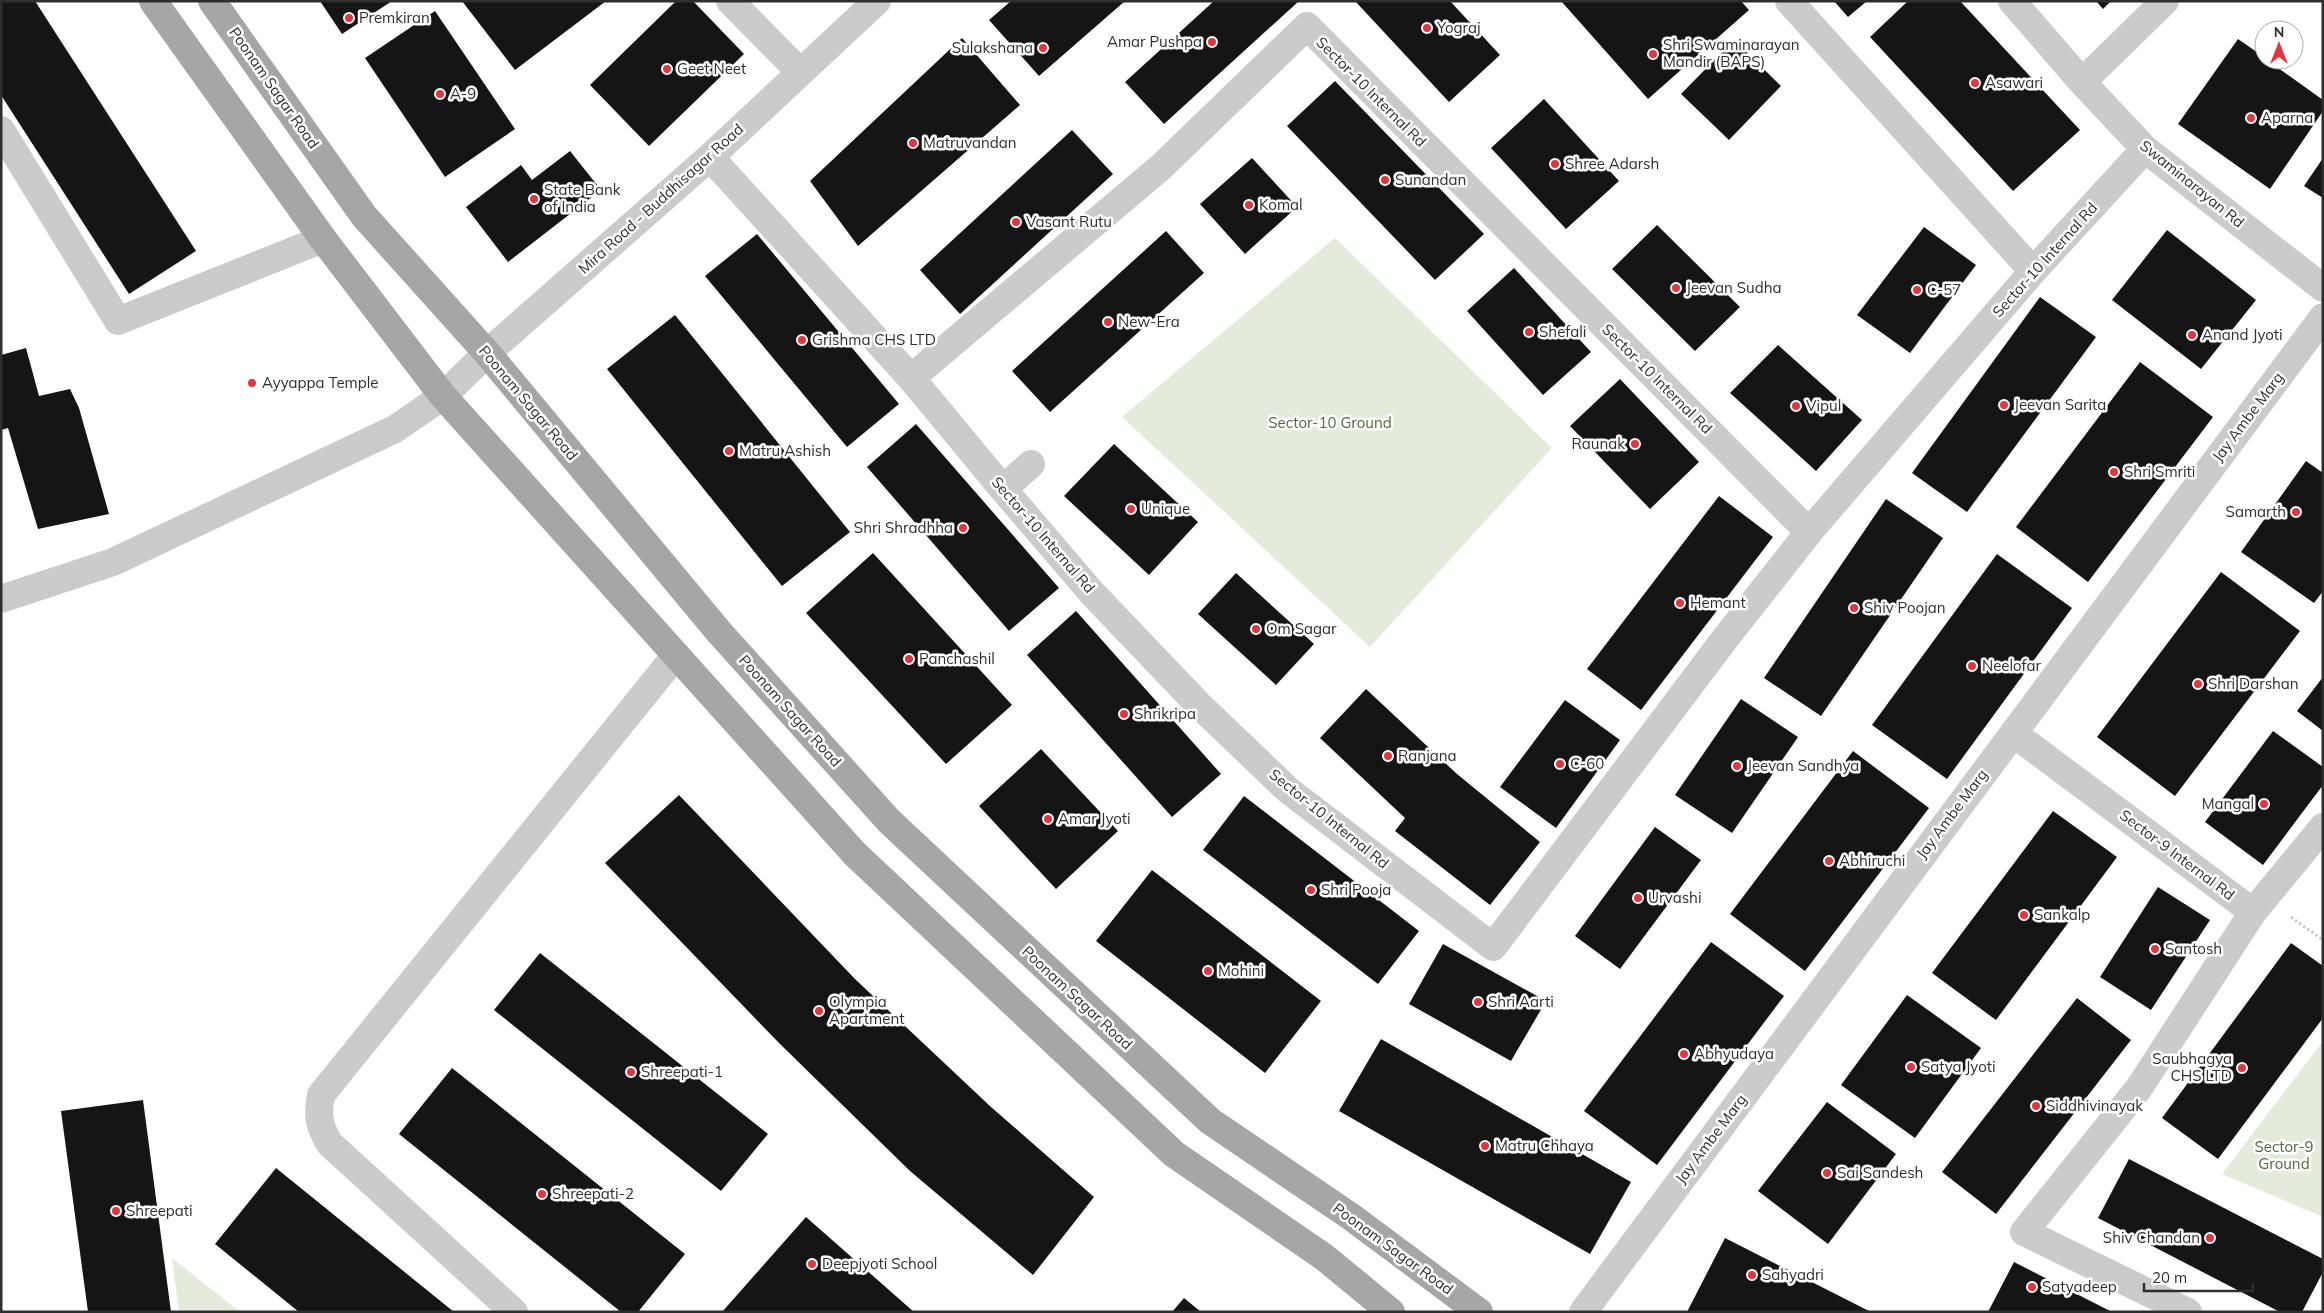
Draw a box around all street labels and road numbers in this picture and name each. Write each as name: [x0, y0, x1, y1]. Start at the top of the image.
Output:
street label: Poonam Sagar Road: [225, 23, 323, 152]
street label: Sector-10 Internal Rd: [1312, 33, 1430, 151]
street label: Mira Road - Buddhisagar Road: [574, 119, 747, 278]
street label: Swaminarayan Rd: [2136, 136, 2248, 231]
street label: Sector-10 Internal Rd: [1988, 198, 2101, 321]
street label: Sector-10 Internal Rd: [1598, 320, 1716, 438]
street label: Poonam Sagar Road: [475, 341, 582, 464]
street label: Jay Ambe Marg: [2208, 368, 2287, 465]
street label: Sector-10 Internal Rd: [988, 473, 1099, 597]
street label: Poonam Sagar Road: [735, 651, 846, 771]
street label: Sector-10 Internal Rd: [1266, 765, 1393, 873]
street label: Jay Ambe Marg: [1912, 765, 1991, 862]
street label: Sector-9 Internal Rd: [2116, 805, 2239, 904]
street label: Poonam Sagar Road: [1018, 942, 1136, 1054]
street label: Jay Ambe Marg: [1671, 1090, 1750, 1187]
street label: Poonam Sagar Road: [1329, 1199, 1457, 1299]

